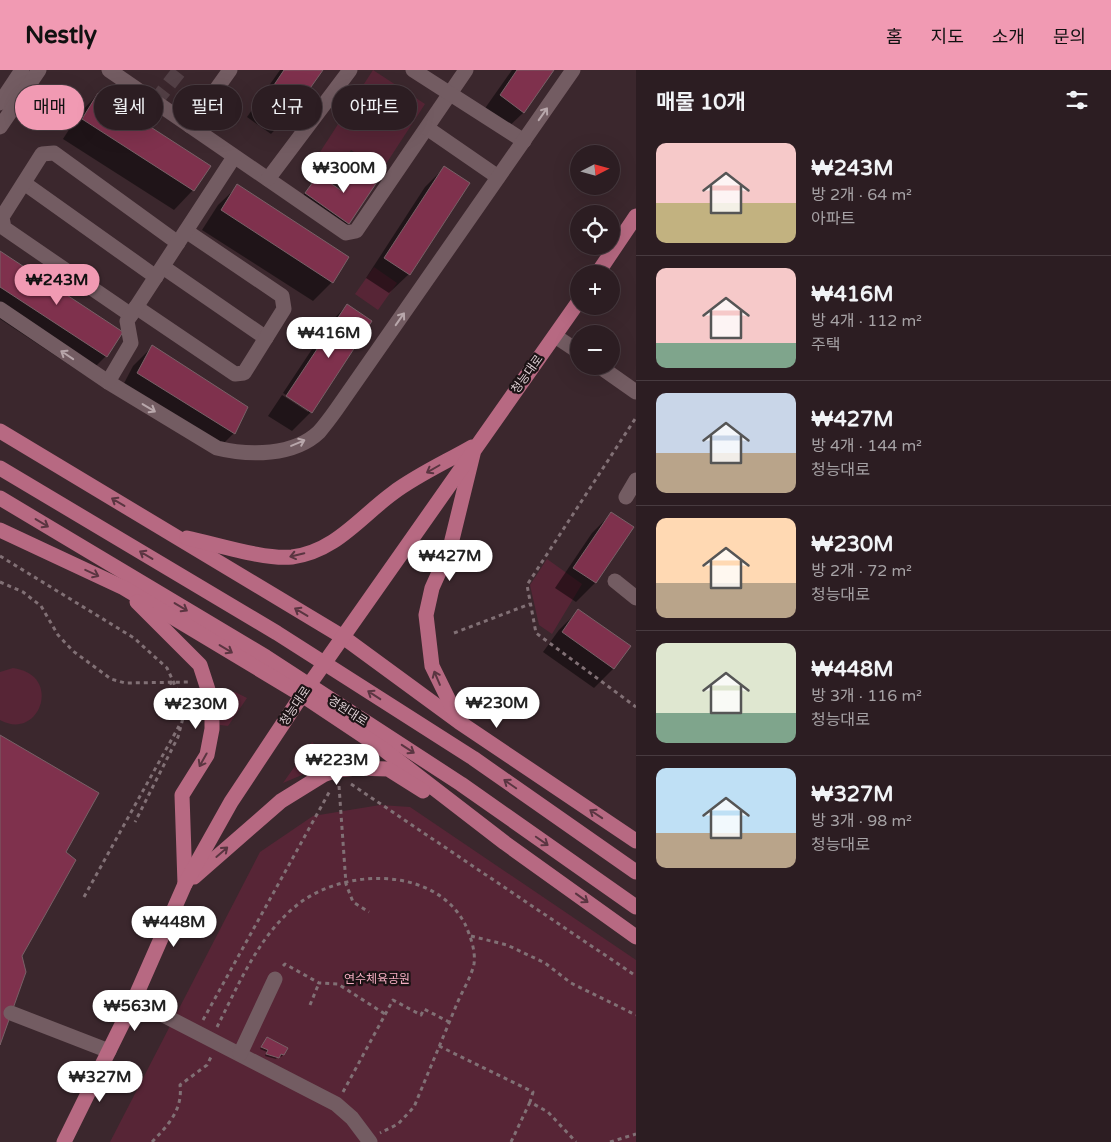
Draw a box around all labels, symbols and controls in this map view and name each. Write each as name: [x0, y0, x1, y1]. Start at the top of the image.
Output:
text: Nestly: [25, 21, 97, 50]
text: 홈: [886, 26, 903, 48]
text: 지도: [931, 26, 964, 48]
text: 소개: [992, 26, 1025, 48]
text: 문의: [1053, 26, 1086, 48]
chip: 매매: [15, 85, 84, 130]
chip: 월세: [94, 85, 163, 130]
chip: 필터: [173, 85, 242, 130]
chip: 신규: [252, 85, 322, 130]
chip: 아파트: [332, 85, 417, 130]
icon: filters: [1063, 86, 1091, 114]
text: 매물 10개: [656, 90, 746, 115]
one-way arrow: [538, 107, 548, 121]
north arrow: [570, 145, 620, 195]
map controls: [570, 145, 620, 375]
pin: ₩300M: [309, 152, 379, 194]
text: ₩243M: [811, 156, 894, 181]
text: ₩300M: [313, 158, 375, 178]
icon: home: [696, 163, 756, 223]
text: 방 2개 · 64 m²: [811, 185, 912, 205]
button: locate: [570, 205, 620, 255]
text: 아파트: [811, 209, 855, 229]
pin: ₩243M: [22, 264, 92, 306]
button: +: [570, 265, 620, 315]
text: ₩243M: [26, 270, 88, 290]
text: ₩416M: [811, 282, 894, 307]
icon: home: [696, 288, 756, 348]
text: 방 4개 · 112 m²: [811, 311, 922, 331]
one-way arrow: [395, 312, 405, 326]
pin: ₩416M: [294, 316, 364, 359]
text: ₩416M: [298, 323, 360, 343]
button: −: [570, 325, 620, 375]
text: 주택: [811, 335, 840, 355]
one-way arrow: [61, 350, 75, 360]
street label: 청능대로: [508, 352, 546, 396]
one-way arrow: [142, 403, 156, 413]
text: ₩427M: [811, 407, 894, 432]
icon: home: [696, 413, 756, 473]
text: 방 4개 · 144 m²: [811, 436, 922, 456]
one-way arrow: [290, 437, 305, 447]
text: 청능대로: [811, 460, 870, 480]
one-way arrow: [427, 465, 441, 475]
one-way arrow: [112, 496, 126, 506]
one-way arrow: [34, 519, 48, 529]
text: ₩230M: [811, 532, 894, 557]
icon: home: [696, 538, 756, 598]
pin: ₩427M: [415, 540, 485, 582]
text: ₩427M: [419, 546, 481, 566]
one-way arrow: [140, 550, 154, 560]
one-way arrow: [290, 551, 306, 560]
text: 방 2개 · 72 m²: [811, 561, 912, 581]
one-way arrow: [84, 569, 99, 578]
text: 청능대로: [811, 585, 870, 605]
one-way arrow: [174, 602, 188, 612]
one-way arrow: [295, 606, 309, 616]
one-way arrow: [219, 645, 233, 655]
text: ₩448M: [811, 657, 894, 682]
icon: home: [696, 663, 756, 723]
one-way arrow: [432, 671, 442, 686]
street label: 청능대로: [277, 684, 313, 728]
pin: ₩230M: [462, 686, 532, 729]
text: 방 3개 · 116 m²: [811, 686, 922, 706]
pin: ₩230M: [161, 688, 231, 730]
one-way arrow: [367, 690, 381, 701]
street label: 경원대로: [326, 693, 370, 729]
text: ₩230M: [466, 693, 528, 713]
text: ₩230M: [165, 694, 227, 714]
text: 청능대로: [811, 710, 870, 730]
pin: ₩223M: [302, 744, 372, 786]
one-way arrow: [400, 745, 414, 755]
text: ₩223M: [306, 750, 368, 770]
one-way arrow: [198, 752, 207, 767]
one-way arrow: [503, 779, 517, 789]
text: ₩327M: [811, 782, 894, 807]
icon: home: [696, 788, 756, 848]
one-way arrow: [589, 809, 603, 819]
text: 방 3개 · 98 m²: [811, 811, 912, 831]
text: 청능대로: [811, 835, 870, 855]
one-way arrow: [535, 836, 549, 846]
one-way arrow: [216, 847, 229, 858]
one-way arrow: [575, 893, 589, 903]
pin: ₩448M: [139, 906, 209, 948]
text: ₩448M: [143, 912, 205, 932]
park label: 연수체육공원: [344, 972, 410, 986]
pin: ₩563M: [100, 990, 170, 1032]
text: ₩563M: [104, 996, 166, 1016]
pin: ₩327M: [65, 1060, 135, 1103]
text: ₩327M: [69, 1067, 131, 1087]

